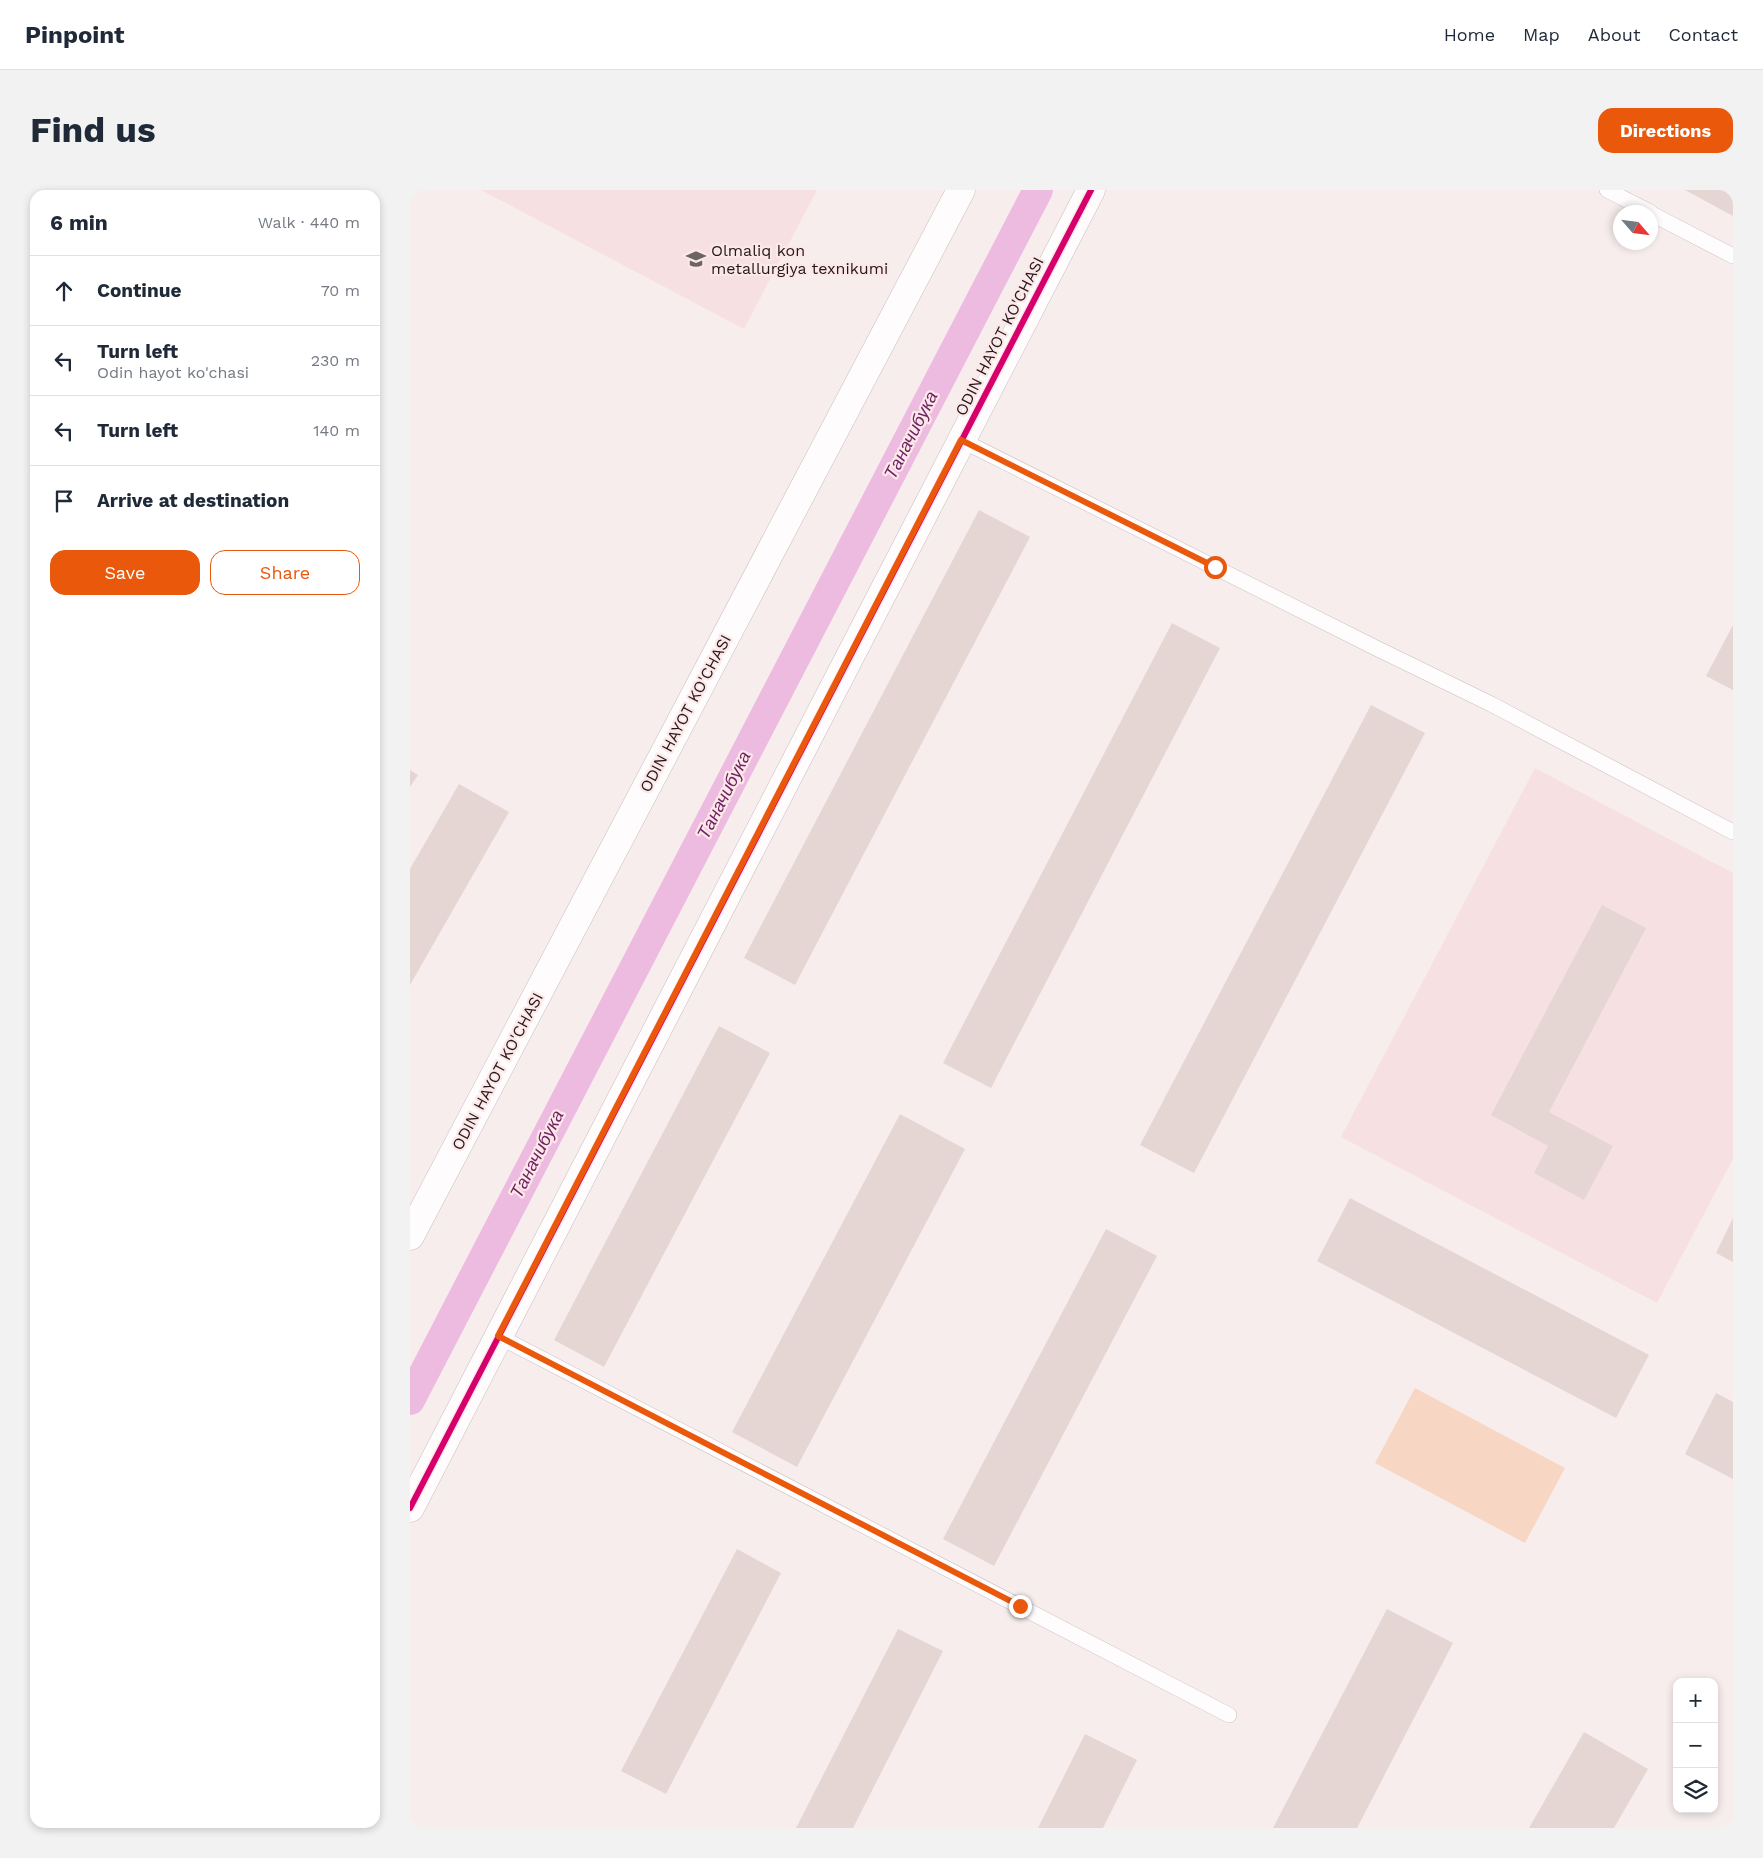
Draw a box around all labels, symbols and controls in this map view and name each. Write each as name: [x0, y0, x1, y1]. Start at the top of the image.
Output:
text: Pinpoint: [25, 21, 125, 49]
text: Home: [1444, 24, 1495, 45]
text: Map: [1523, 24, 1560, 45]
text: About: [1588, 24, 1640, 45]
text: Contact: [1668, 24, 1738, 45]
button: Directions: [1598, 108, 1733, 153]
text: Find us: [30, 109, 156, 151]
north arrow: [1613, 205, 1658, 250]
text: 6 min: [50, 210, 108, 235]
text: Walk · 440 m: [258, 213, 360, 232]
place label: Olmaliq kon metallurgiya texnikumi: [711, 241, 888, 278]
school or university icon: Olmaliq kon metallurgiya texnikumi: [685, 248, 707, 270]
street label: ODIN HAYOT KO'CHASI: [951, 254, 1048, 419]
icon: ahead: [50, 277, 78, 305]
text: Continue: [97, 279, 181, 302]
text: 70 m: [321, 281, 360, 300]
text: Turn left: [97, 340, 178, 363]
icon: left: [50, 347, 78, 375]
text: 230 m: [311, 351, 360, 370]
text: Odin hayot ko'chasi: [97, 363, 249, 382]
water label: Таначибука: [879, 387, 942, 482]
icon: left: [50, 417, 78, 445]
text: Turn left: [97, 419, 178, 442]
text: 140 m: [313, 421, 360, 440]
icon: arrive: [50, 487, 78, 515]
text: Arrive at destination: [97, 489, 289, 512]
button: Save: [50, 550, 200, 595]
button: Share: [210, 550, 360, 595]
route start: [1204, 556, 1227, 579]
street label: ODIN HAYOT KO'CHASI: [636, 631, 735, 795]
water label: Таначибука: [692, 747, 755, 842]
street label: ODIN HAYOT KO'CHASI: [448, 989, 547, 1153]
water label: Таначибука: [505, 1106, 568, 1201]
route end: [1009, 1595, 1032, 1618]
map controls: [1673, 1678, 1718, 1813]
button: +: [1673, 1678, 1718, 1723]
button: −: [1673, 1723, 1718, 1768]
button: layers: [1673, 1768, 1718, 1813]

